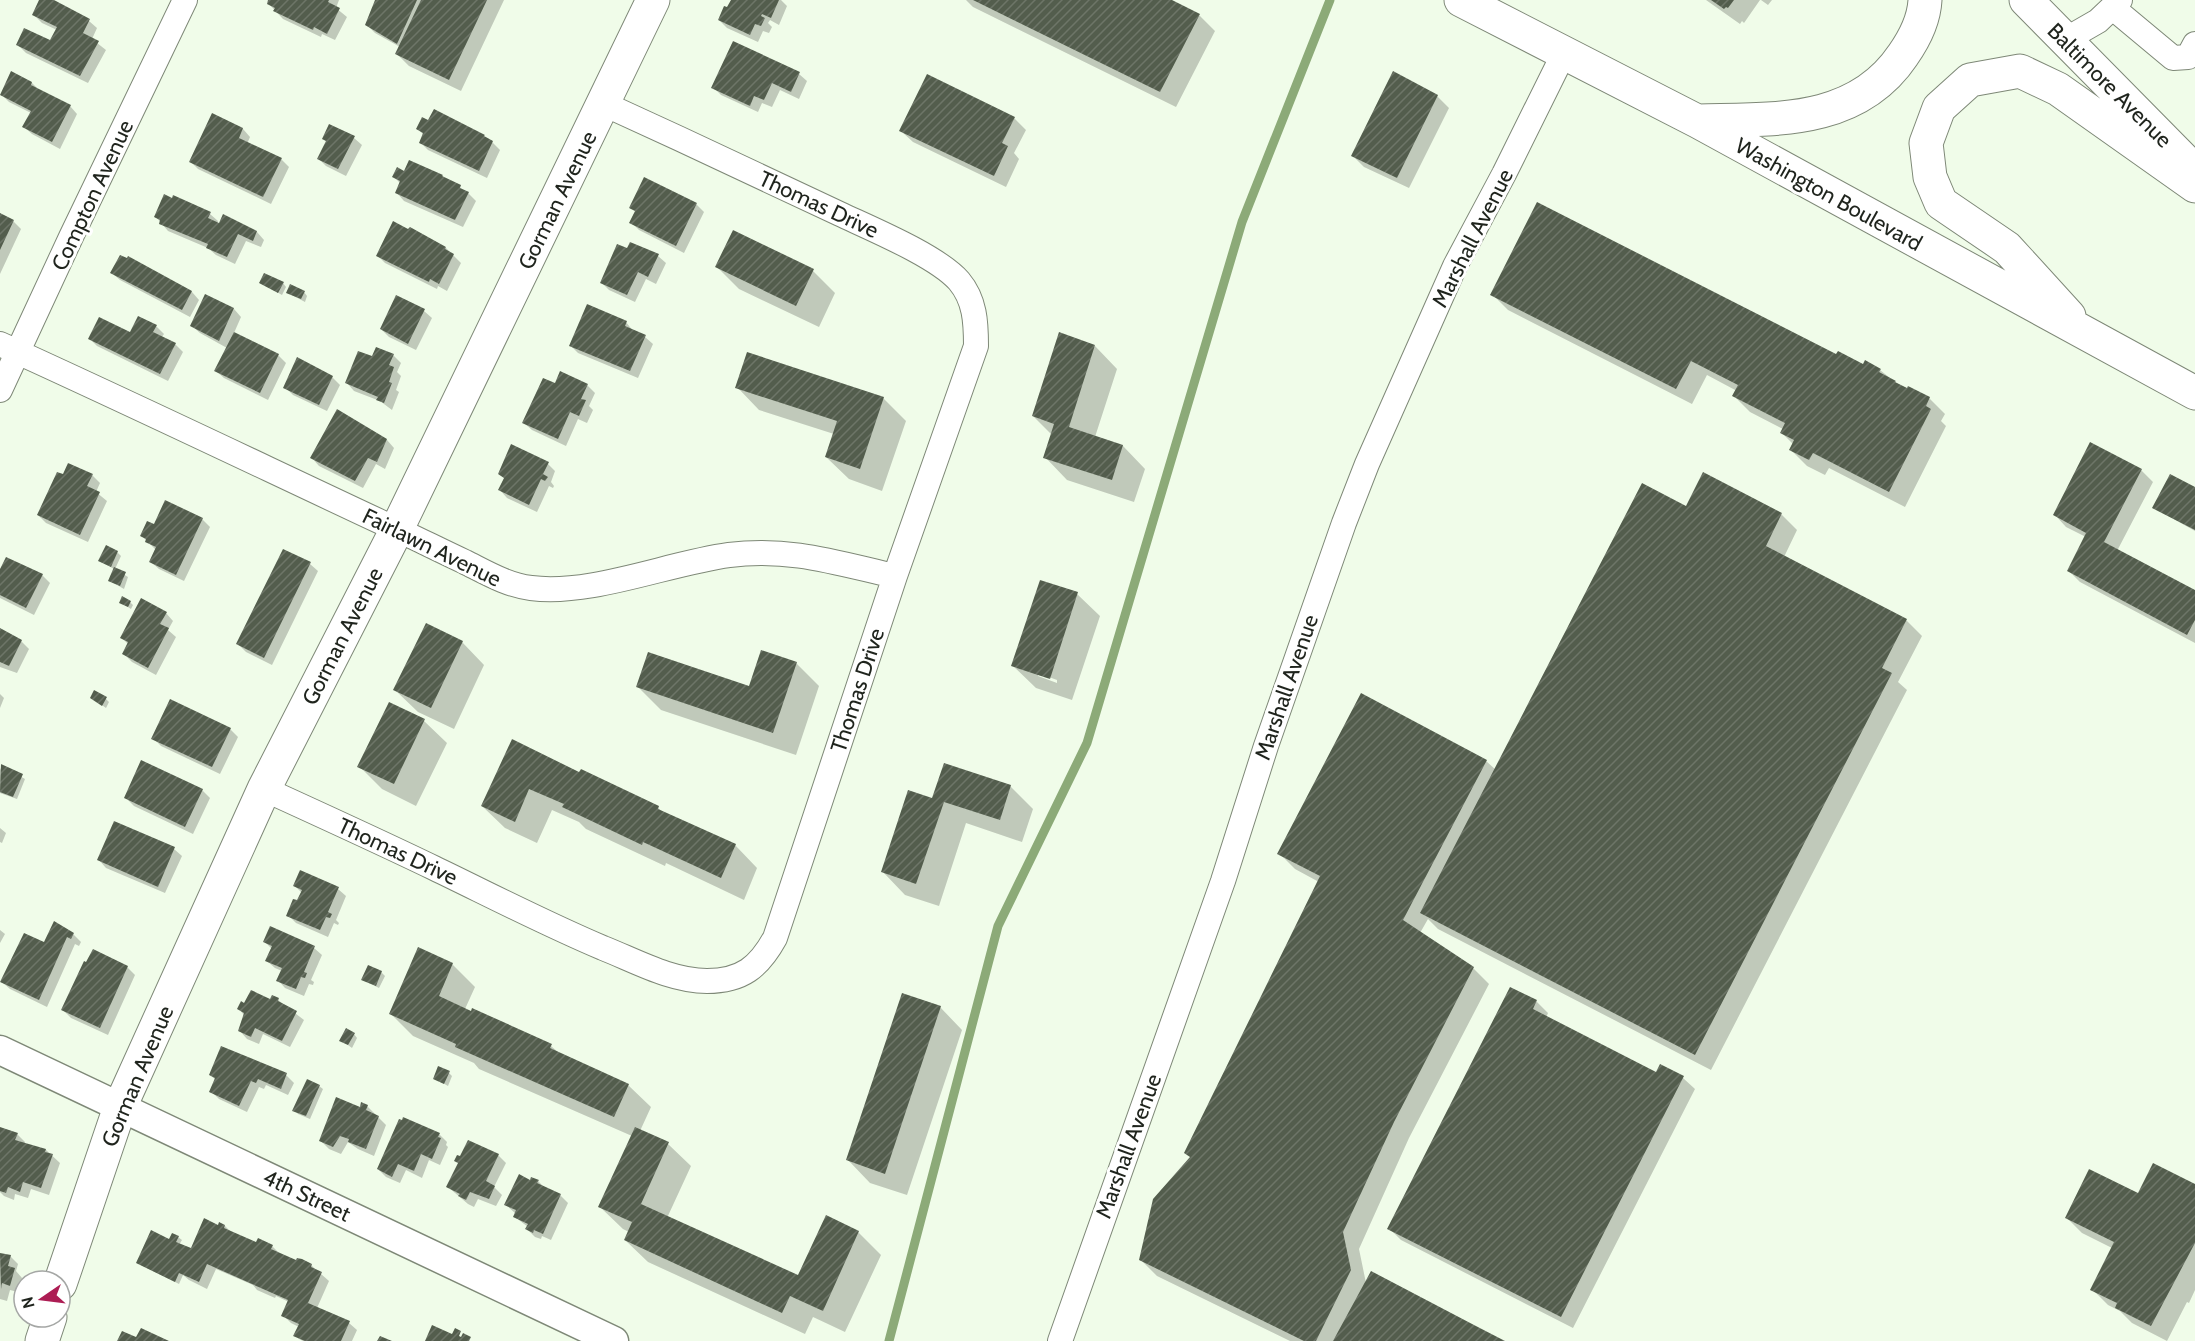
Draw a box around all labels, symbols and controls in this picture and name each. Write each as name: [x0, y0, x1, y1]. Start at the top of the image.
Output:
street label: Baltimore Avenue: [2042, 18, 2177, 153]
street label: Compton Avenue: [46, 116, 139, 275]
street label: Gorman Avenue: [512, 127, 603, 274]
street label: Washington Boulevard: [1731, 132, 1927, 257]
street label: Marshall Avenue: [1426, 164, 1519, 312]
street label: Thomas Drive: [755, 165, 883, 244]
street label: Fairlawn Avenue: [358, 502, 505, 593]
street label: Gorman Avenue: [296, 563, 389, 709]
street label: Marshall Avenue: [1249, 611, 1324, 763]
street label: Thomas Drive: [825, 625, 890, 756]
street label: Thomas Drive: [334, 812, 462, 891]
street label: Gorman Avenue: [96, 1002, 179, 1151]
street label: Marshall Avenue: [1090, 1070, 1167, 1222]
street label: 4th Street: [259, 1163, 355, 1228]
north arrow: [12, 1269, 72, 1329]
text: N: [17, 1295, 39, 1310]

